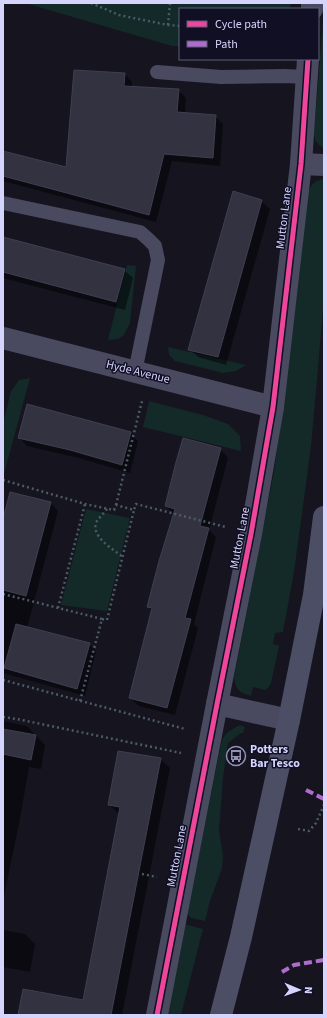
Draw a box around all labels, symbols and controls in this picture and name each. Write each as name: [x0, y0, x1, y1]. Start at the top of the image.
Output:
legend: [179, 8, 319, 60]
text: Cycle path: [215, 16, 267, 33]
text: Path: [215, 36, 238, 53]
street label: Mutton Lane: [272, 186, 296, 250]
street label: Hyde Avenue: [104, 356, 172, 388]
street label: Mutton Lane: [226, 505, 254, 570]
place label: Potters Bar Tesco: [250, 741, 300, 772]
bus stop icon: Potters Bar Tesco: [225, 745, 247, 767]
street label: Mutton Lane: [163, 823, 191, 888]
north arrow: [279, 970, 319, 1010]
text: N: [301, 986, 316, 994]

